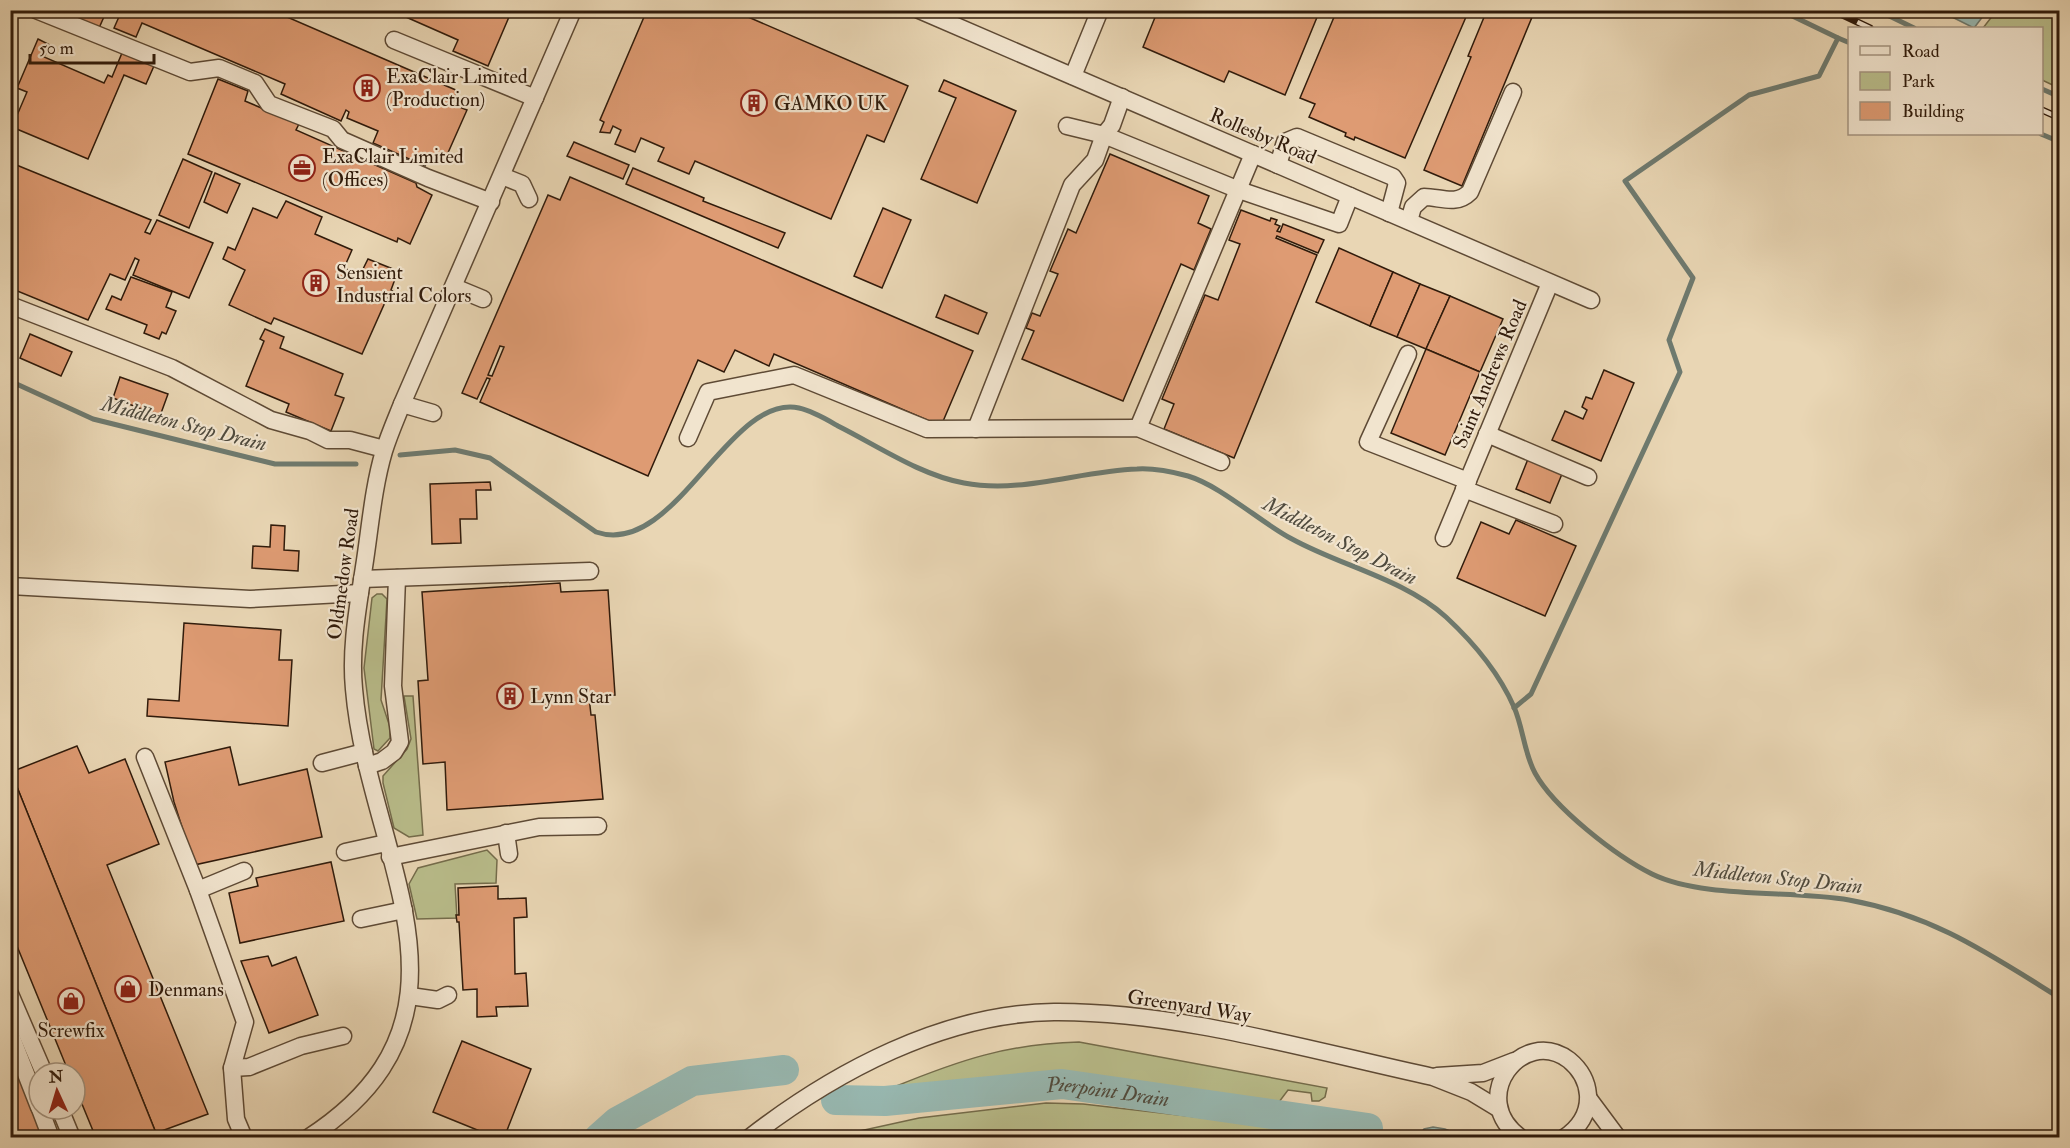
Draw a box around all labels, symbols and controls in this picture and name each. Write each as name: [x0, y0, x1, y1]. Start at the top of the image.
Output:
scale bar: [30, 27, 154, 65]
legend: [1848, 27, 2043, 135]
text: 50 m: [39, 37, 74, 60]
text: Road: [1902, 40, 1940, 63]
place label: ExaClair Limited (Production): [386, 64, 528, 112]
text: Park: [1902, 70, 1935, 93]
building icon: ExaClair Limited (Production): [352, 73, 382, 103]
building icon: GAMKO UK: [739, 88, 769, 118]
place label: GAMKO UK: [774, 91, 888, 116]
text: Building: [1902, 100, 1965, 123]
street label: Rollesby Road: [1206, 102, 1320, 170]
place label: ExaClair Limited (Offices): [322, 144, 464, 192]
office icon: ExaClair Limited (Offices): [287, 153, 317, 183]
place label: Sensient Industrial Colors: [336, 260, 471, 308]
building icon: Sensient Industrial Colors: [301, 268, 331, 298]
street label: Saint Andrews Road: [1447, 296, 1533, 452]
water label: Middleton Stop Drain: [97, 390, 270, 458]
water label: Middleton Stop Drain: [1257, 490, 1422, 592]
street label: Oldmedow Road: [321, 506, 365, 641]
building icon: Lynn Star: [495, 681, 525, 711]
place label: Lynn Star: [530, 684, 612, 709]
water label: Middleton Stop Drain: [1690, 856, 1864, 900]
shop icon: Denmans: [113, 974, 143, 1004]
place label: Denmans: [148, 977, 224, 1002]
street label: Greenyard Way: [1125, 984, 1254, 1028]
shop icon: Screwfix: [56, 986, 86, 1016]
place label: Screwfix: [37, 1018, 105, 1043]
north arrow: [27, 1061, 87, 1121]
text: N: [47, 1067, 65, 1088]
water label: Pierpoint Drain: [1044, 1070, 1171, 1113]

